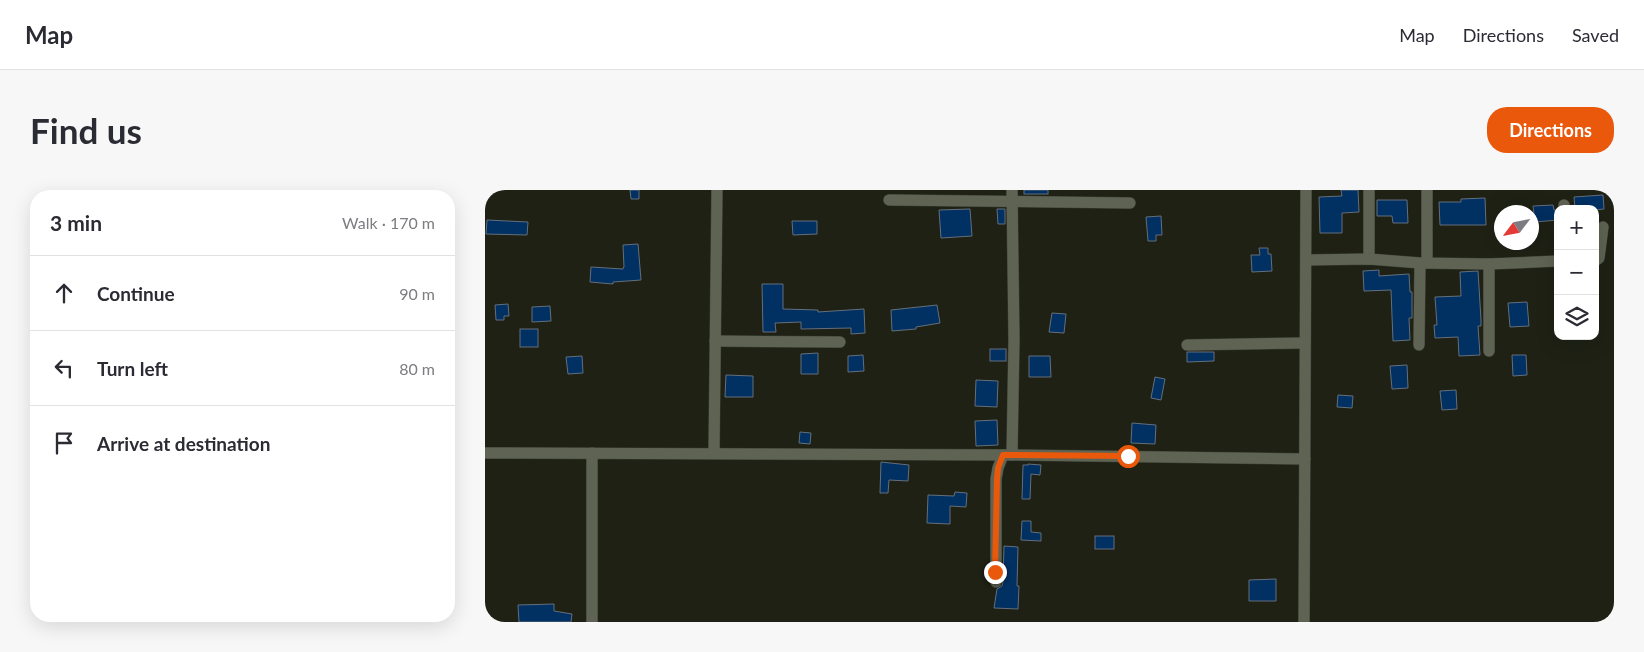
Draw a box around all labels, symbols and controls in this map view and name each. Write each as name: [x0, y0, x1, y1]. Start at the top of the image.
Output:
text: Map: [25, 20, 73, 49]
text: Map: [1399, 24, 1435, 46]
text: Directions: [1463, 24, 1544, 46]
text: Saved: [1572, 24, 1619, 46]
button: Directions: [1487, 107, 1614, 153]
text: Find us: [30, 109, 142, 151]
north arrow: [1494, 205, 1539, 250]
map controls: [1554, 205, 1599, 340]
button: +: [1554, 205, 1599, 250]
text: 3 min: [50, 210, 102, 235]
text: Walk · 170 m: [342, 213, 435, 232]
button: −: [1554, 250, 1599, 295]
icon: ahead: [50, 279, 78, 307]
text: Continue: [97, 282, 175, 305]
text: 90 m: [399, 284, 435, 303]
button: layers: [1554, 295, 1599, 340]
icon: left: [50, 354, 78, 382]
text: Turn left: [97, 357, 168, 380]
text: 80 m: [399, 359, 435, 378]
icon: arrive: [50, 429, 78, 457]
text: Arrive at destination: [97, 432, 270, 455]
route start: [1117, 445, 1140, 468]
route end: [984, 561, 1007, 584]

